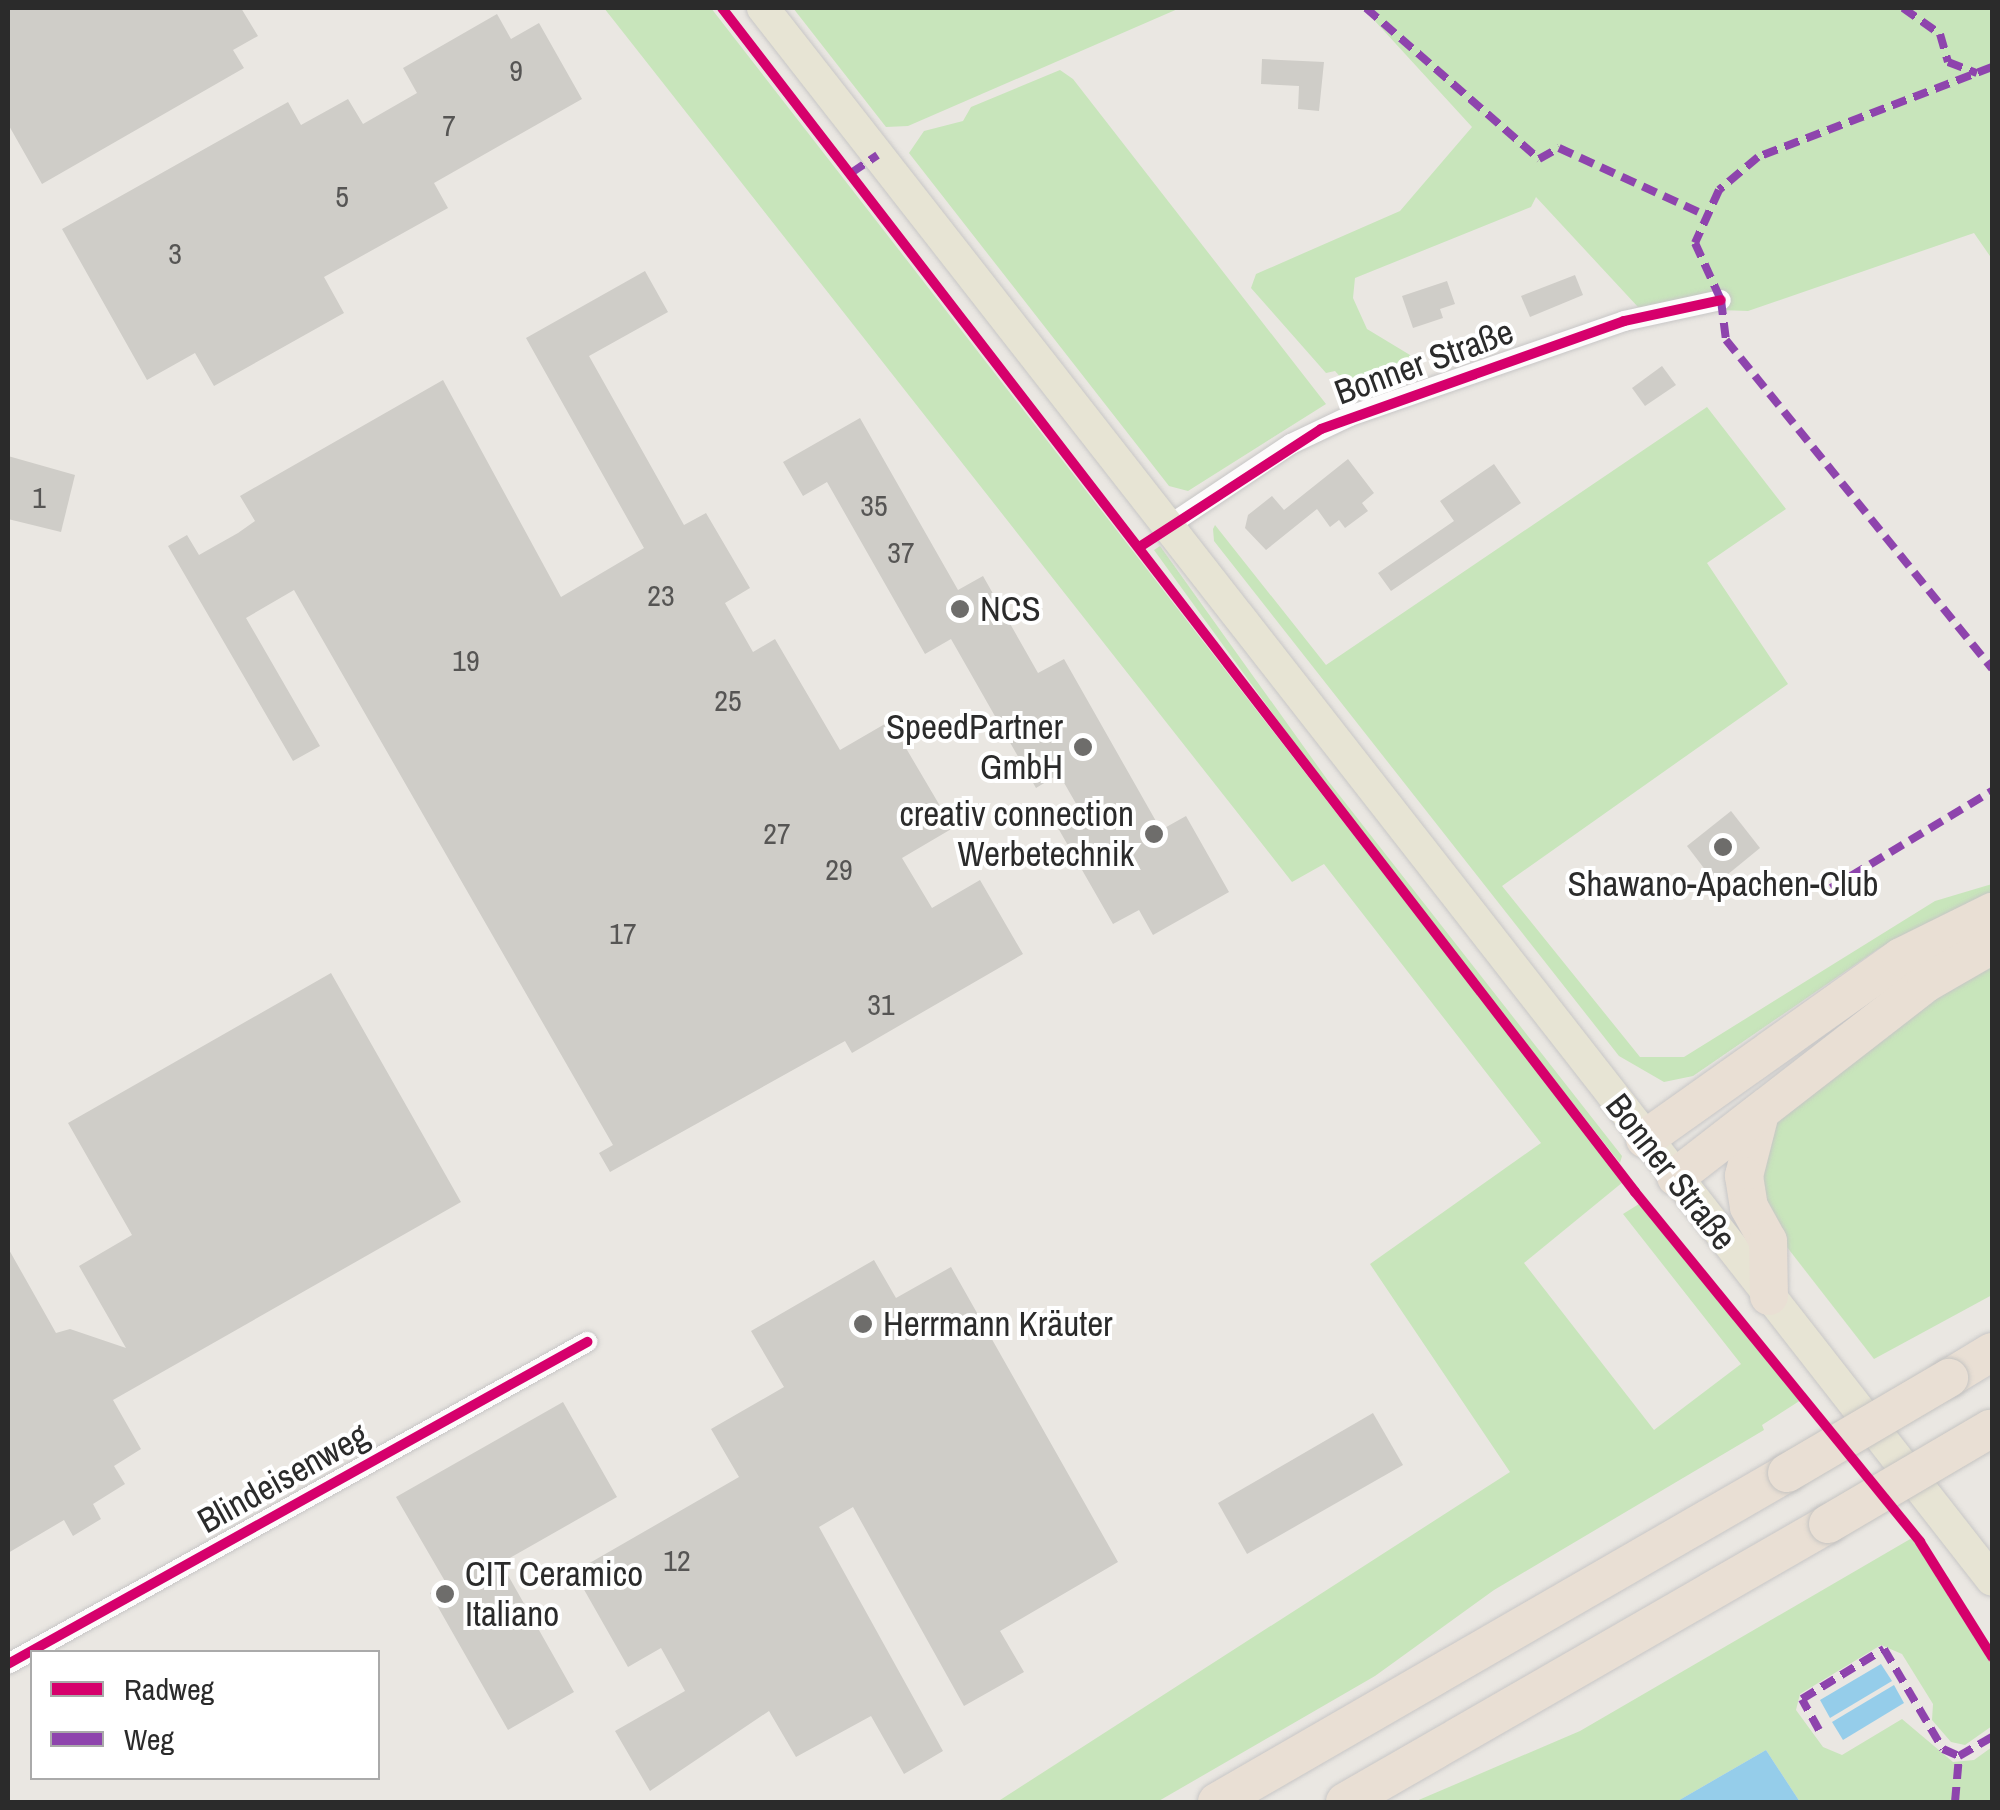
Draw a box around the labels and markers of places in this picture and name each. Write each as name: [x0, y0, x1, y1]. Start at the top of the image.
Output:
place label: NCS: [980, 588, 1041, 630]
marker: NCS: [949, 598, 971, 620]
place label: SpeedPartner GmbH: [886, 706, 1063, 788]
marker: SpeedPartner GmbH: [1072, 736, 1094, 758]
place label: creativ connection Werbetechnik: [899, 793, 1134, 875]
marker: creativ connection Werbetechnik: [1143, 823, 1165, 845]
marker: Shawano-Apachen-Club: [1712, 836, 1734, 858]
place label: Shawano-Apachen-Club: [1567, 863, 1879, 905]
place label: Herrmann Kräuter: [883, 1303, 1113, 1345]
marker: Herrmann Kräuter: [852, 1313, 874, 1335]
place label: CIT Ceramico Italiano: [465, 1553, 644, 1635]
marker: CIT Ceramico Italiano: [434, 1583, 456, 1605]

